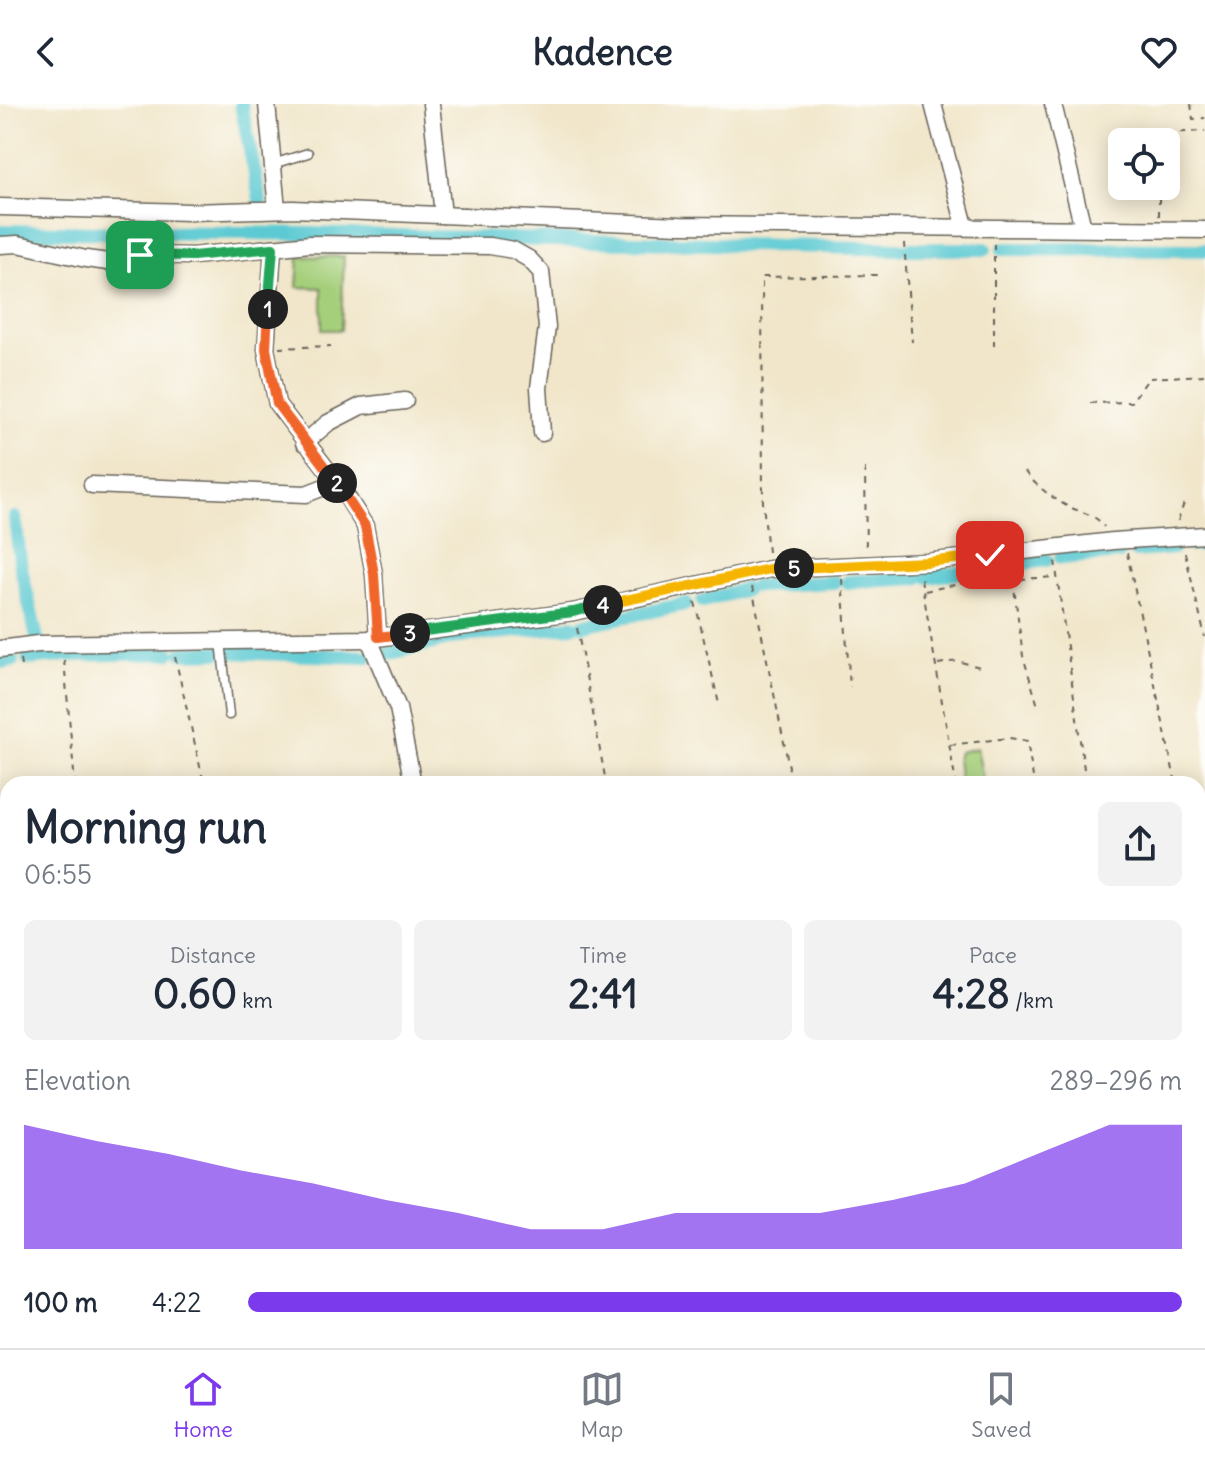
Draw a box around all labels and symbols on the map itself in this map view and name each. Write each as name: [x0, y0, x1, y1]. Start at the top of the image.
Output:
pin: [106, 221, 174, 289]
pin: 1: [248, 289, 288, 329]
pin: 2: [317, 463, 357, 503]
pin: [956, 521, 1024, 589]
pin: 5: [774, 548, 814, 588]
pin: 4: [583, 585, 623, 625]
pin: 3: [390, 613, 430, 653]

